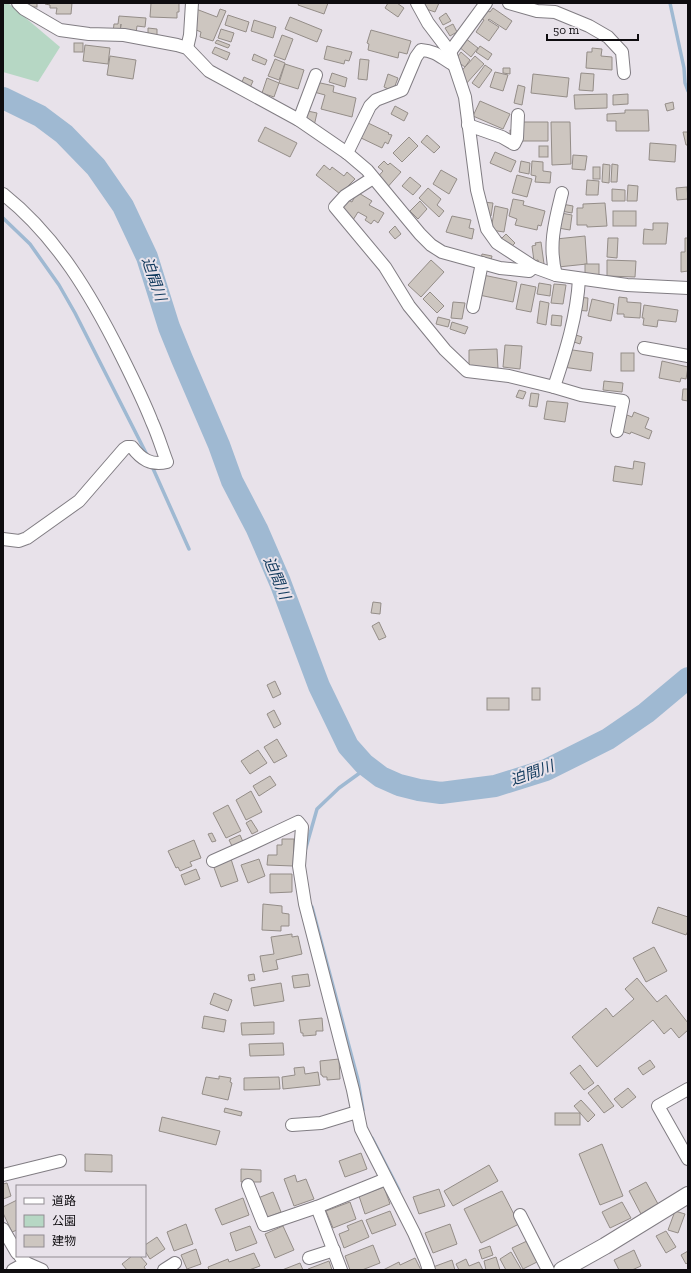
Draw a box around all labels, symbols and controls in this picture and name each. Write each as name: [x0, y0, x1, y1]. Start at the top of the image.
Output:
scale bar: [547, 16, 638, 42]
text: 50 m: [553, 23, 580, 37]
water label: 迫間川: [138, 255, 170, 305]
water label: 迫間川: [260, 554, 295, 604]
water label: 迫間川: [508, 756, 558, 789]
legend: [16, 1185, 146, 1257]
text: 道路: [52, 1194, 76, 1208]
text: 公園: [52, 1214, 76, 1228]
text: 建物: [52, 1234, 76, 1248]

